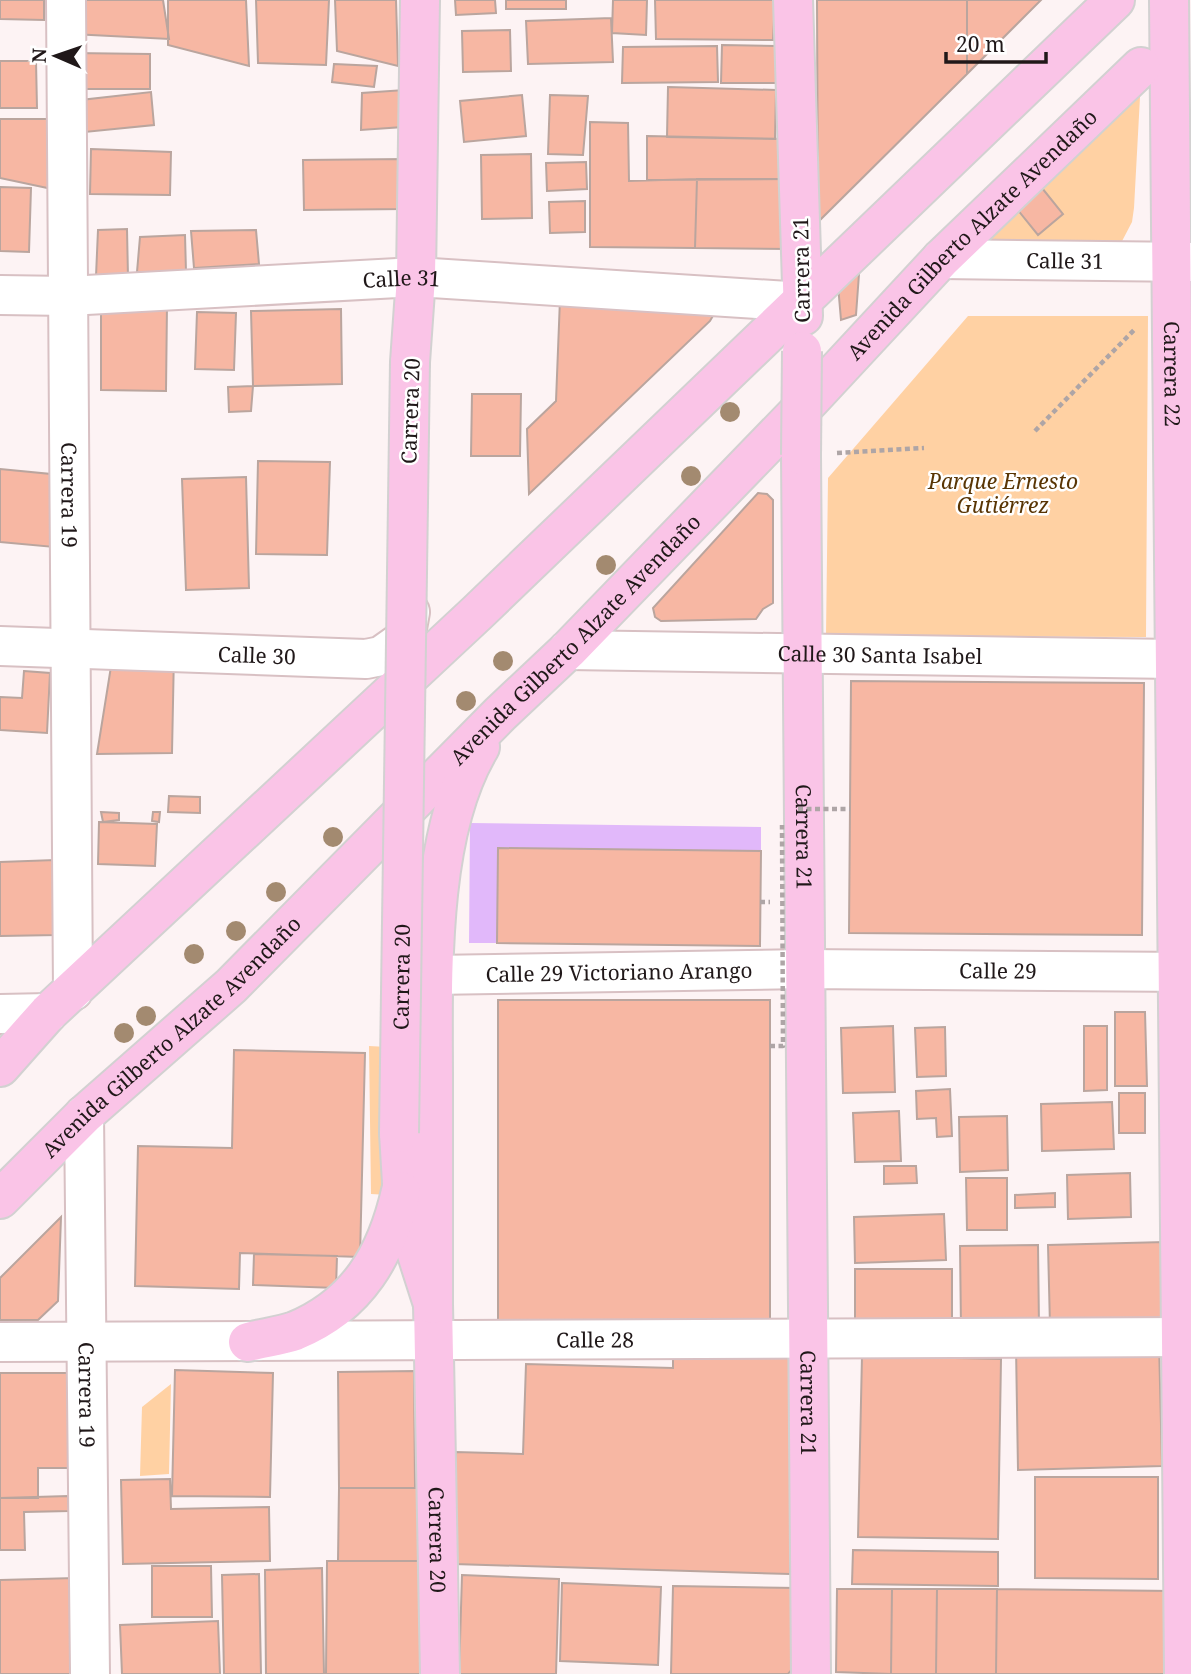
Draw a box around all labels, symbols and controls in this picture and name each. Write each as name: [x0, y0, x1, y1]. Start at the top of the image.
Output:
north arrow: [21, 21, 91, 91]
scale bar: [946, 21, 1046, 65]
text: 20 m: [956, 30, 1005, 58]
text: N: [26, 47, 52, 63]
street label: Avenida Gilberto Alzate Avendaño: [841, 103, 1103, 366]
street label: Carrera 21: [786, 217, 816, 323]
street label: Calle 31: [1026, 246, 1104, 275]
street label: Calle 31: [362, 263, 441, 294]
street label: Carrera 22: [1158, 321, 1187, 427]
street label: Carrera 20: [394, 358, 426, 464]
street label: Carrera 19: [55, 442, 84, 548]
park label: Parque Ernesto Gutiérrez: [927, 467, 1078, 519]
street label: Avenida Gilberto Alzate Avendaño: [444, 508, 706, 771]
street label: Calle 30 Santa Isabel: [777, 639, 983, 670]
street label: Calle 30: [217, 640, 296, 670]
street label: Carrera 21: [790, 784, 819, 890]
street label: Avenida Gilberto Alzate Avendaño: [35, 910, 307, 1164]
street label: Carrera 20: [386, 924, 416, 1030]
street label: Calle 29 Victoriano Arango: [485, 956, 753, 988]
street label: Calle 29: [959, 956, 1037, 985]
street label: Calle 28: [556, 1325, 634, 1354]
street label: Carrera 19: [72, 1342, 102, 1448]
street label: Carrera 21: [794, 1350, 823, 1456]
street label: Carrera 20: [422, 1486, 452, 1593]

